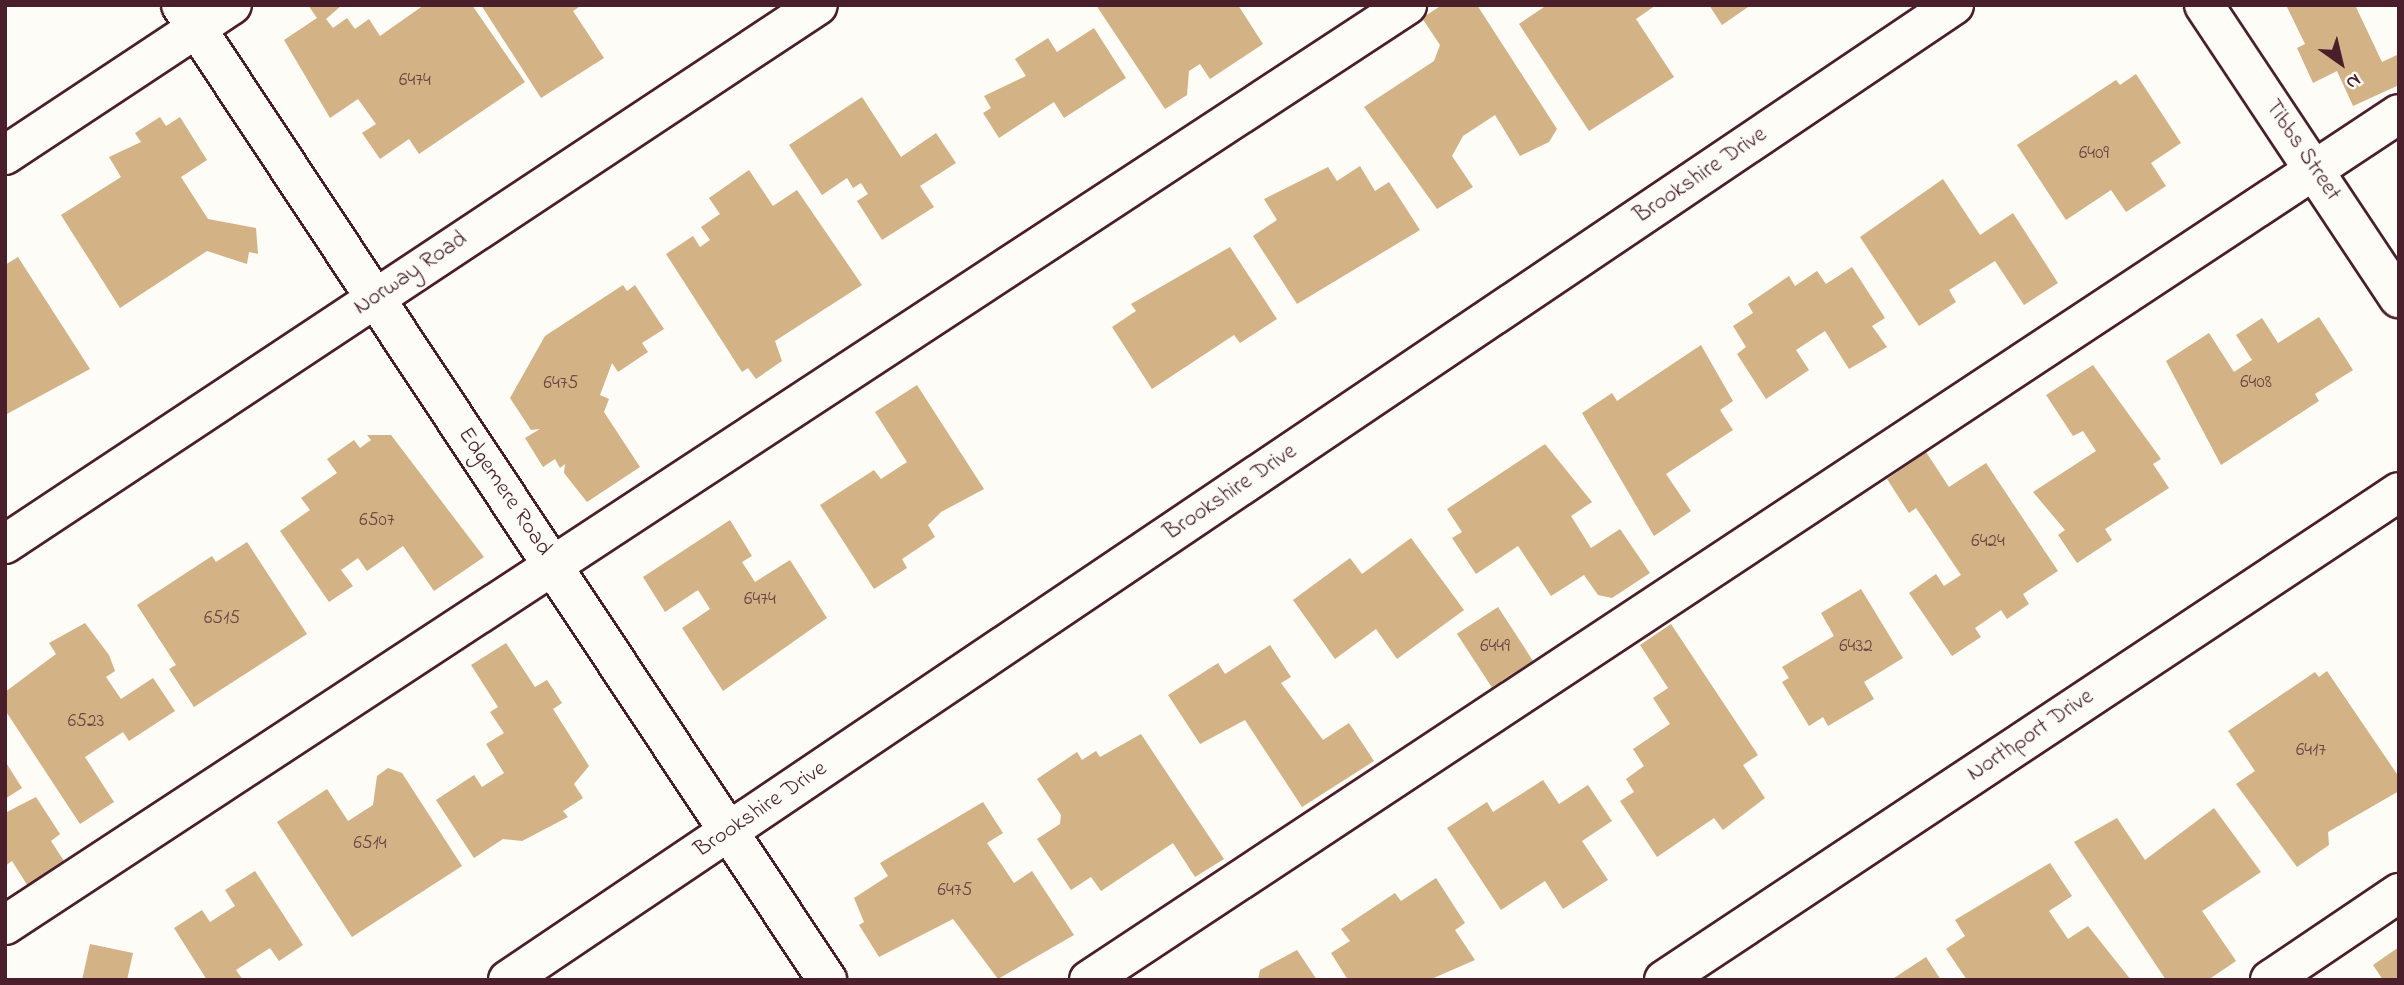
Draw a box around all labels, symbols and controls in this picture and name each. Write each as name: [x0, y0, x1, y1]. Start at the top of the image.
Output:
north arrow: [2306, 28, 2376, 98]
text: N: [2340, 66, 2366, 96]
house number: 6474: [399, 70, 431, 92]
street label: Tibbs Street: [2258, 95, 2346, 207]
street label: Brookshire Drive: [1629, 122, 1773, 230]
house number: 6409: [2079, 143, 2109, 165]
street label: Norway Road: [349, 226, 473, 322]
house number: 6408: [2240, 372, 2272, 394]
house number: 6475: [544, 373, 578, 395]
street label: Edgemere Road: [451, 423, 557, 561]
street label: Brookshire Drive: [1159, 439, 1303, 547]
house number: 6507: [359, 510, 395, 532]
house number: 6424: [1971, 531, 2005, 553]
house number: 6474: [744, 589, 776, 611]
house number: 6515: [204, 608, 240, 630]
house number: 6449: [1480, 636, 1510, 658]
house number: 6432: [1839, 636, 1873, 658]
street label: Northport Drive: [1963, 684, 2099, 788]
house number: 6523: [68, 711, 104, 733]
house number: 6417: [2296, 740, 2326, 762]
street label: Brookshire Drive: [689, 756, 833, 864]
house number: 6514: [353, 833, 387, 855]
house number: 6475: [938, 880, 972, 902]

